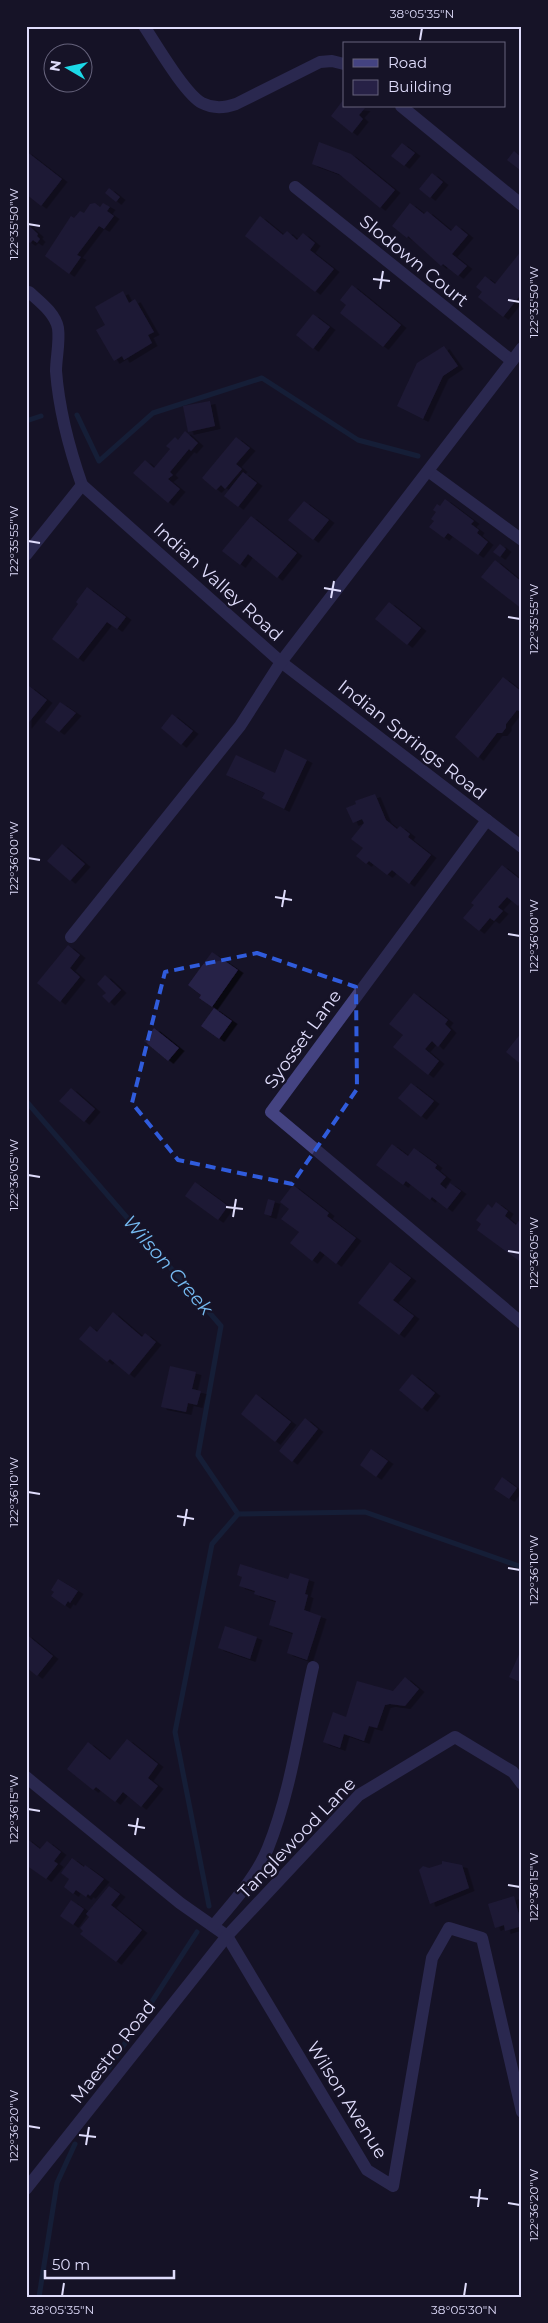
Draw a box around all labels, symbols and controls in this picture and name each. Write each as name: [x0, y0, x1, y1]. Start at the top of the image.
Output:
text: 38°05'35"N: [390, 6, 454, 21]
north arrow: [42, 42, 92, 92]
legend: [343, 42, 506, 108]
text: Road: [388, 53, 427, 72]
text: N: [45, 59, 65, 73]
text: Building: [388, 77, 452, 96]
text: 122°35'50"W: [6, 188, 21, 260]
street label: Slodown Court: [355, 210, 473, 312]
text: 122°35'50"W: [526, 266, 541, 338]
text: 122°35'55"W: [6, 506, 21, 576]
street label: Indian Valley Road: [149, 518, 287, 646]
text: 122°35'55"W: [526, 584, 541, 654]
street label: Indian Springs Road: [333, 675, 491, 805]
text: 122°36'00"W: [6, 821, 21, 895]
text: 122°36'00"W: [526, 899, 541, 973]
street label: Syosset Lane: [260, 985, 346, 1093]
text: 122°36'05"W: [6, 1139, 21, 1211]
water label: Wilson Creek: [118, 1210, 218, 1320]
text: 122°36'05"W: [526, 1217, 541, 1289]
text: 122°36'10"W: [6, 1457, 21, 1527]
text: 122°36'10"W: [526, 1535, 541, 1605]
street label: Tanglewood Lane: [234, 1773, 360, 1903]
text: 122°36'15"W: [6, 1774, 21, 1844]
text: 122°36'15"W: [526, 1852, 541, 1922]
street label: Maestro Road: [66, 1996, 160, 2108]
street label: Wilson Avenue: [302, 2037, 392, 2163]
text: 122°36'20"W: [6, 2090, 21, 2162]
text: 122°36'20"W: [526, 2169, 541, 2241]
scale bar: [45, 2248, 174, 2280]
text: 50 m: [52, 2255, 90, 2274]
text: 38°05'35"N: [30, 2302, 94, 2317]
text: 38°05'30"N: [431, 2302, 497, 2317]

